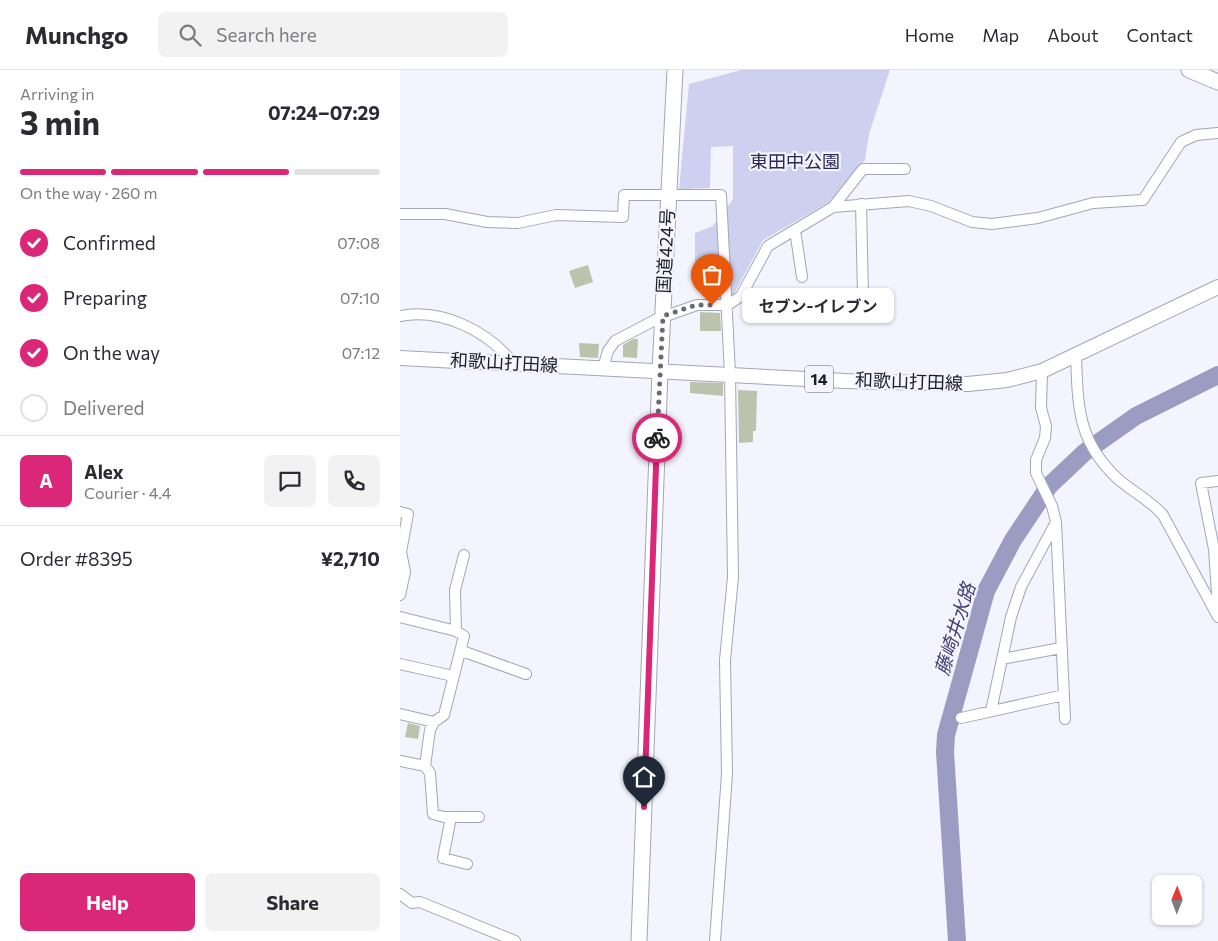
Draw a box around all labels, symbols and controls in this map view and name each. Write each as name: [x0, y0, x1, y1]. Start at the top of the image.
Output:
search box: [158, 12, 508, 57]
text: Munchgo: [25, 20, 128, 49]
icon: search: [176, 21, 204, 49]
text: Search here: [216, 23, 317, 46]
text: Home: [905, 24, 954, 46]
text: Map: [982, 24, 1019, 46]
text: About: [1047, 24, 1099, 46]
text: Contact: [1127, 24, 1193, 46]
text: Arriving in: [20, 84, 94, 103]
text: 07:24–07:29: [268, 101, 380, 124]
text: 3 min: [20, 102, 100, 142]
park label: 東田中公園: [750, 150, 840, 172]
text: On the way · 260 m: [20, 183, 158, 202]
street label: 国道424号: [652, 208, 678, 294]
icon: check: [20, 229, 48, 257]
text: Confirmed: [63, 231, 156, 254]
text: 07:08: [337, 233, 380, 252]
pin: [691, 254, 733, 305]
icon: bag: [698, 261, 726, 289]
icon: check: [20, 284, 48, 312]
text: Preparing: [63, 286, 147, 309]
text: 07:10: [340, 288, 380, 307]
callout: セブン-イレブン: [742, 288, 894, 322]
text: セブン-イレブン: [759, 296, 877, 315]
icon: check: [20, 339, 48, 367]
text: On the way: [63, 341, 160, 364]
text: 07:12: [342, 343, 380, 362]
street label: 和歌山打田線: [450, 348, 559, 376]
road number: 14: [805, 366, 833, 392]
street label: 和歌山打田線: [855, 368, 963, 394]
text: Delivered: [63, 396, 144, 419]
courier: [632, 413, 682, 463]
icon: bike: [643, 424, 671, 452]
button: chat: [264, 455, 316, 507]
button: phone: [328, 455, 380, 507]
text: Alex: [84, 460, 124, 483]
text: A: [39, 469, 53, 492]
text: Courier · 4.4: [84, 483, 171, 502]
text: Order #8395: [20, 547, 133, 570]
text: ¥2,710: [321, 547, 380, 570]
water label: 藤崎井水路: [930, 578, 980, 678]
pin: [623, 756, 665, 807]
icon: home: [630, 763, 658, 791]
button: Help: [20, 873, 195, 931]
button: Share: [205, 873, 380, 931]
north arrow: [1152, 875, 1202, 925]
map controls: [1152, 875, 1202, 925]

